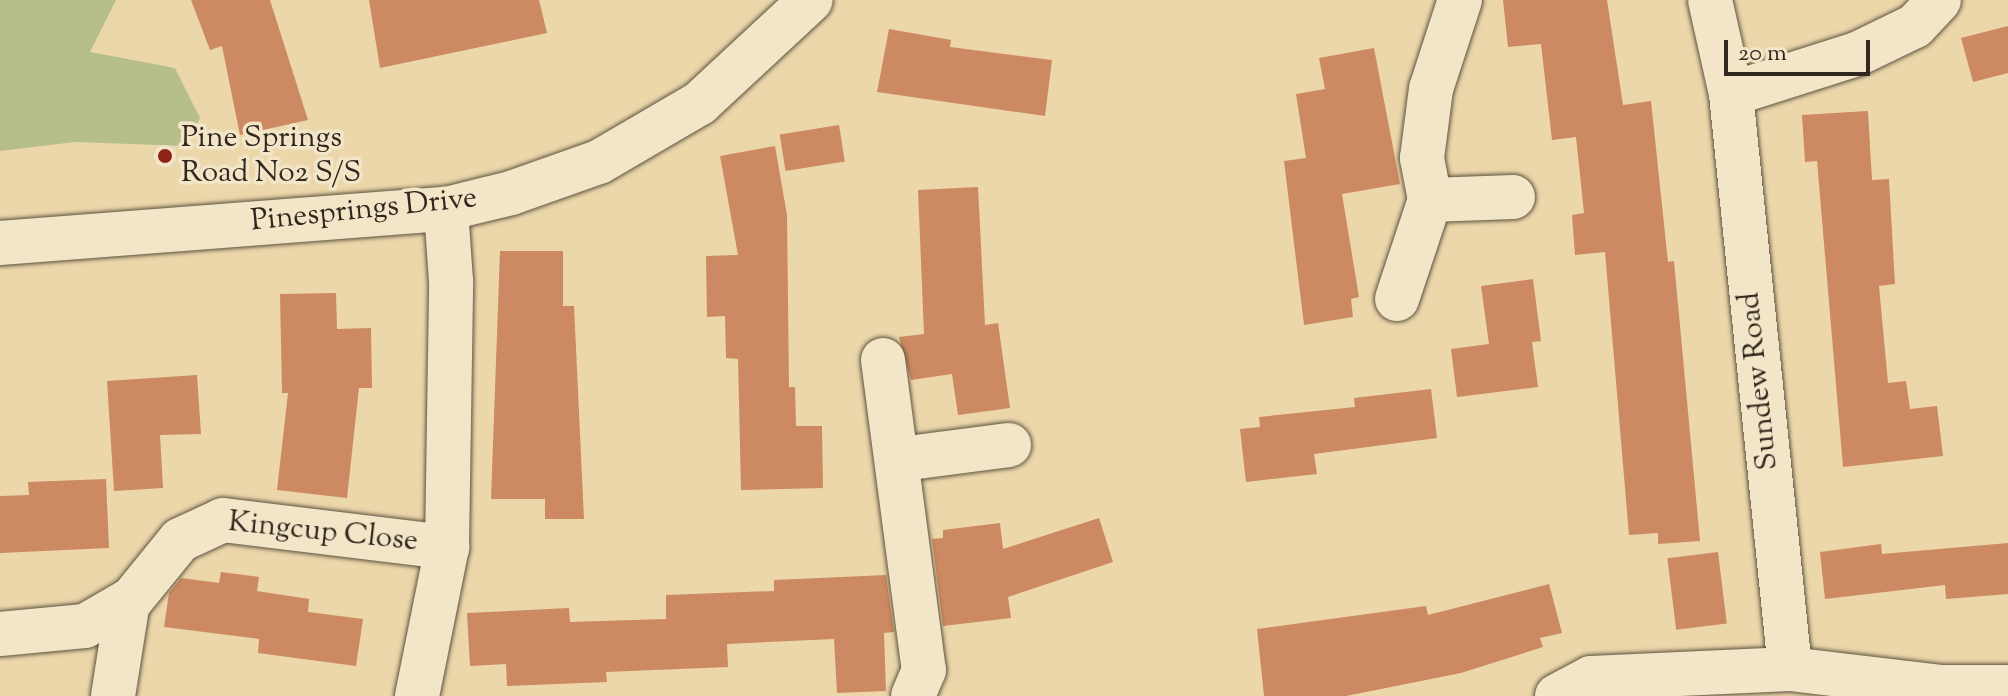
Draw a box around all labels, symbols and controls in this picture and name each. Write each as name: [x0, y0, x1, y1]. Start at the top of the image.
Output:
scale bar: [1728, 24, 1874, 74]
text: 20 m: [1738, 37, 1787, 71]
place label: Pine Springs Road No2 S/S: [181, 121, 361, 192]
marker: Pine Springs Road No2 S/S: [156, 147, 174, 165]
street label: Pinesprings Drive: [249, 181, 479, 241]
street label: Sundew Road: [1733, 290, 1787, 472]
street label: Kingcup Close: [226, 505, 420, 561]

